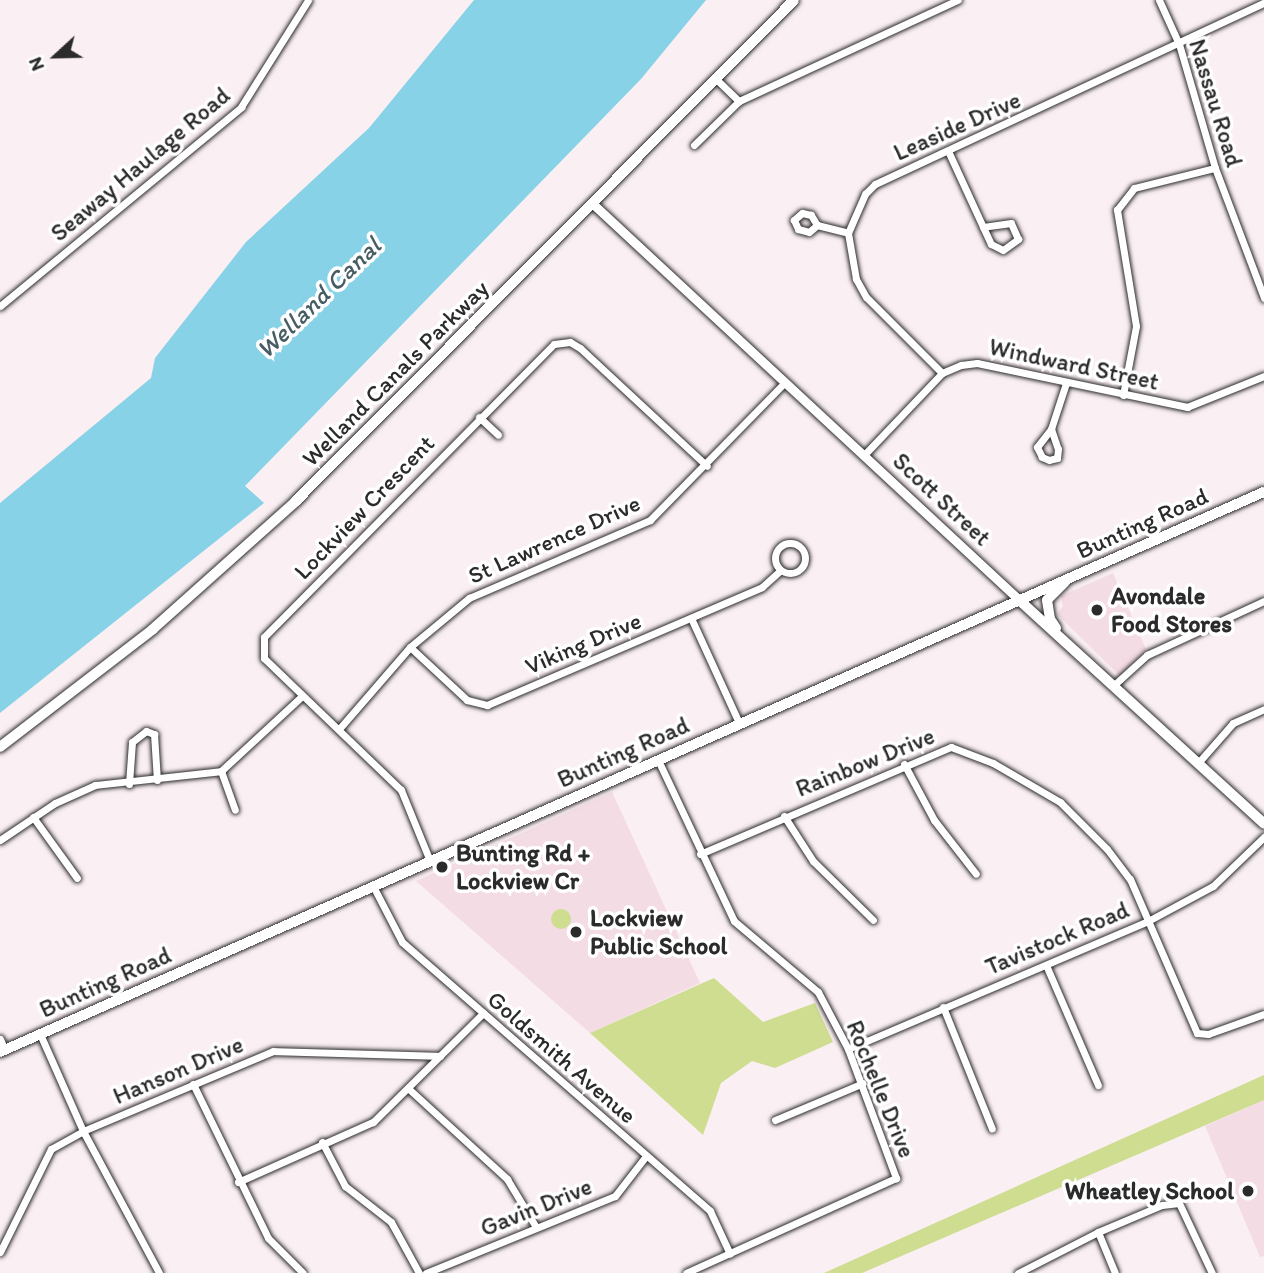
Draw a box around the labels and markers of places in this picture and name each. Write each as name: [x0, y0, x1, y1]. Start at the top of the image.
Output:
place label: Avondale Food Stores: [1111, 582, 1232, 638]
marker: Avondale Food Stores: [1089, 602, 1105, 618]
place label: Bunting Rd + Lockview Cr: [456, 839, 591, 895]
marker: Bunting Rd + Lockview Cr: [434, 859, 450, 875]
place label: Lockview Public School: [590, 904, 727, 960]
marker: Lockview Public School: [568, 924, 584, 940]
place label: Wheatley School: [1065, 1177, 1234, 1205]
marker: Wheatley School: [1240, 1183, 1256, 1199]

